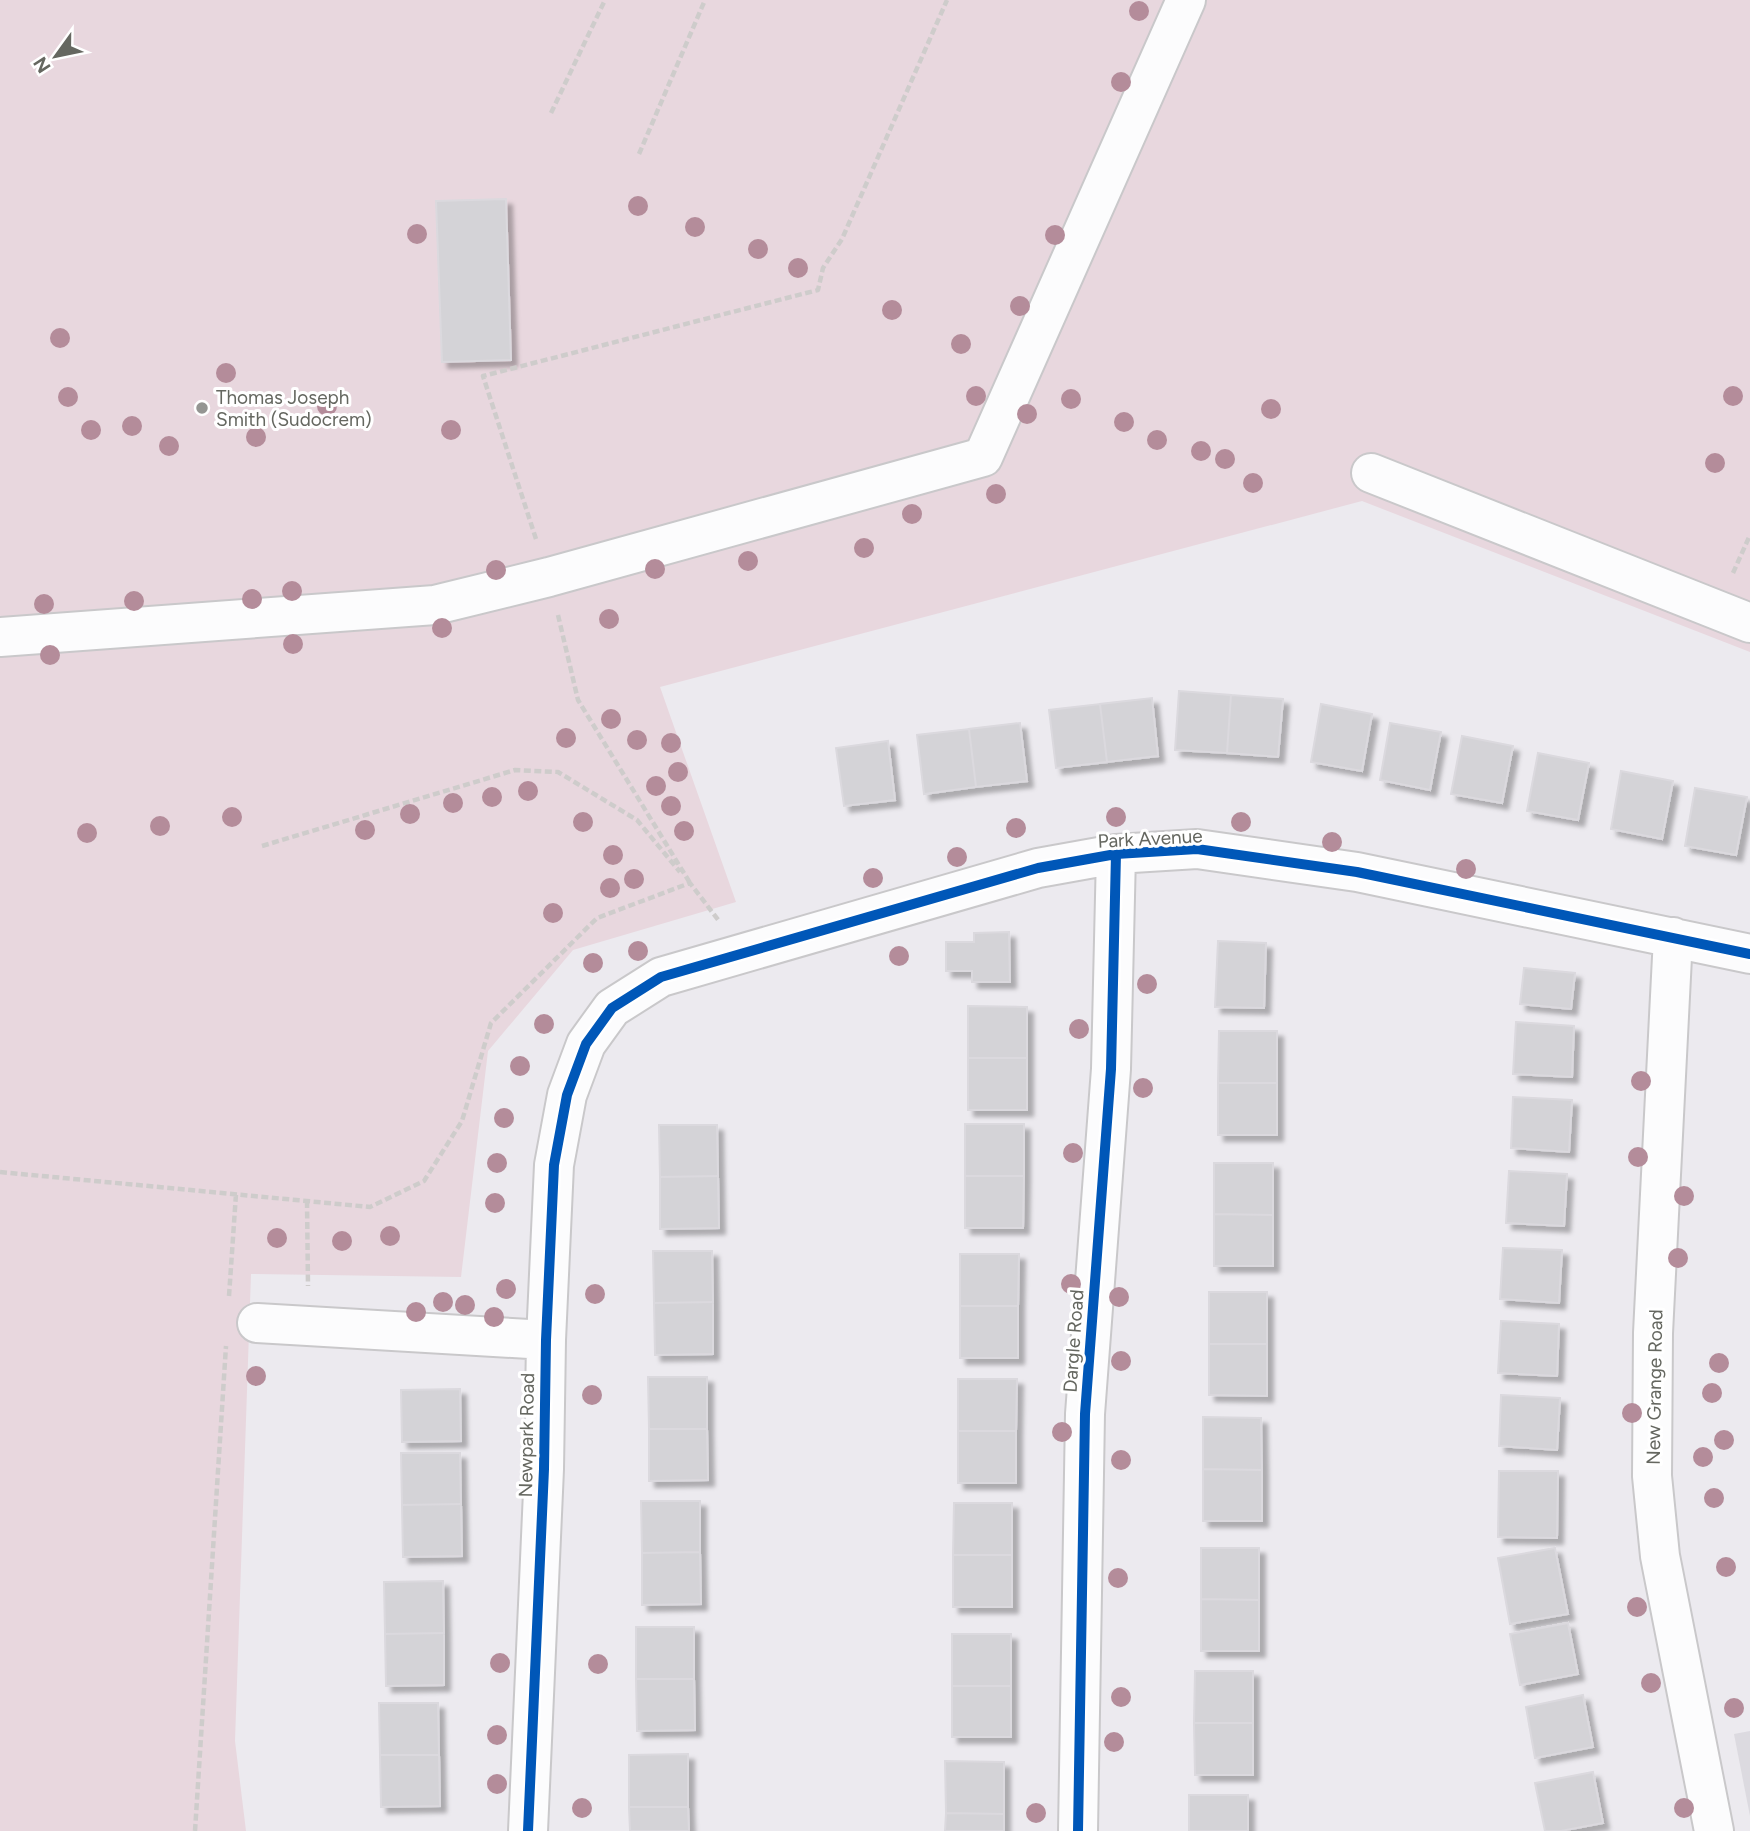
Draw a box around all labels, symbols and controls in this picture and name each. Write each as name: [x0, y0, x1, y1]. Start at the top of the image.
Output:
north arrow: [21, 21, 91, 91]
text: N: [29, 53, 56, 77]
place label: Thomas Joseph Smith (Sudocrem): [216, 386, 372, 431]
marker: Thomas Joseph Smith (Sudocrem): [194, 400, 210, 416]
street label: Park Avenue: [1097, 824, 1203, 853]
street label: Dargle Road: [1058, 1289, 1089, 1393]
street label: New Grange Road: [1642, 1309, 1667, 1465]
street label: Newpark Road: [514, 1372, 539, 1498]

